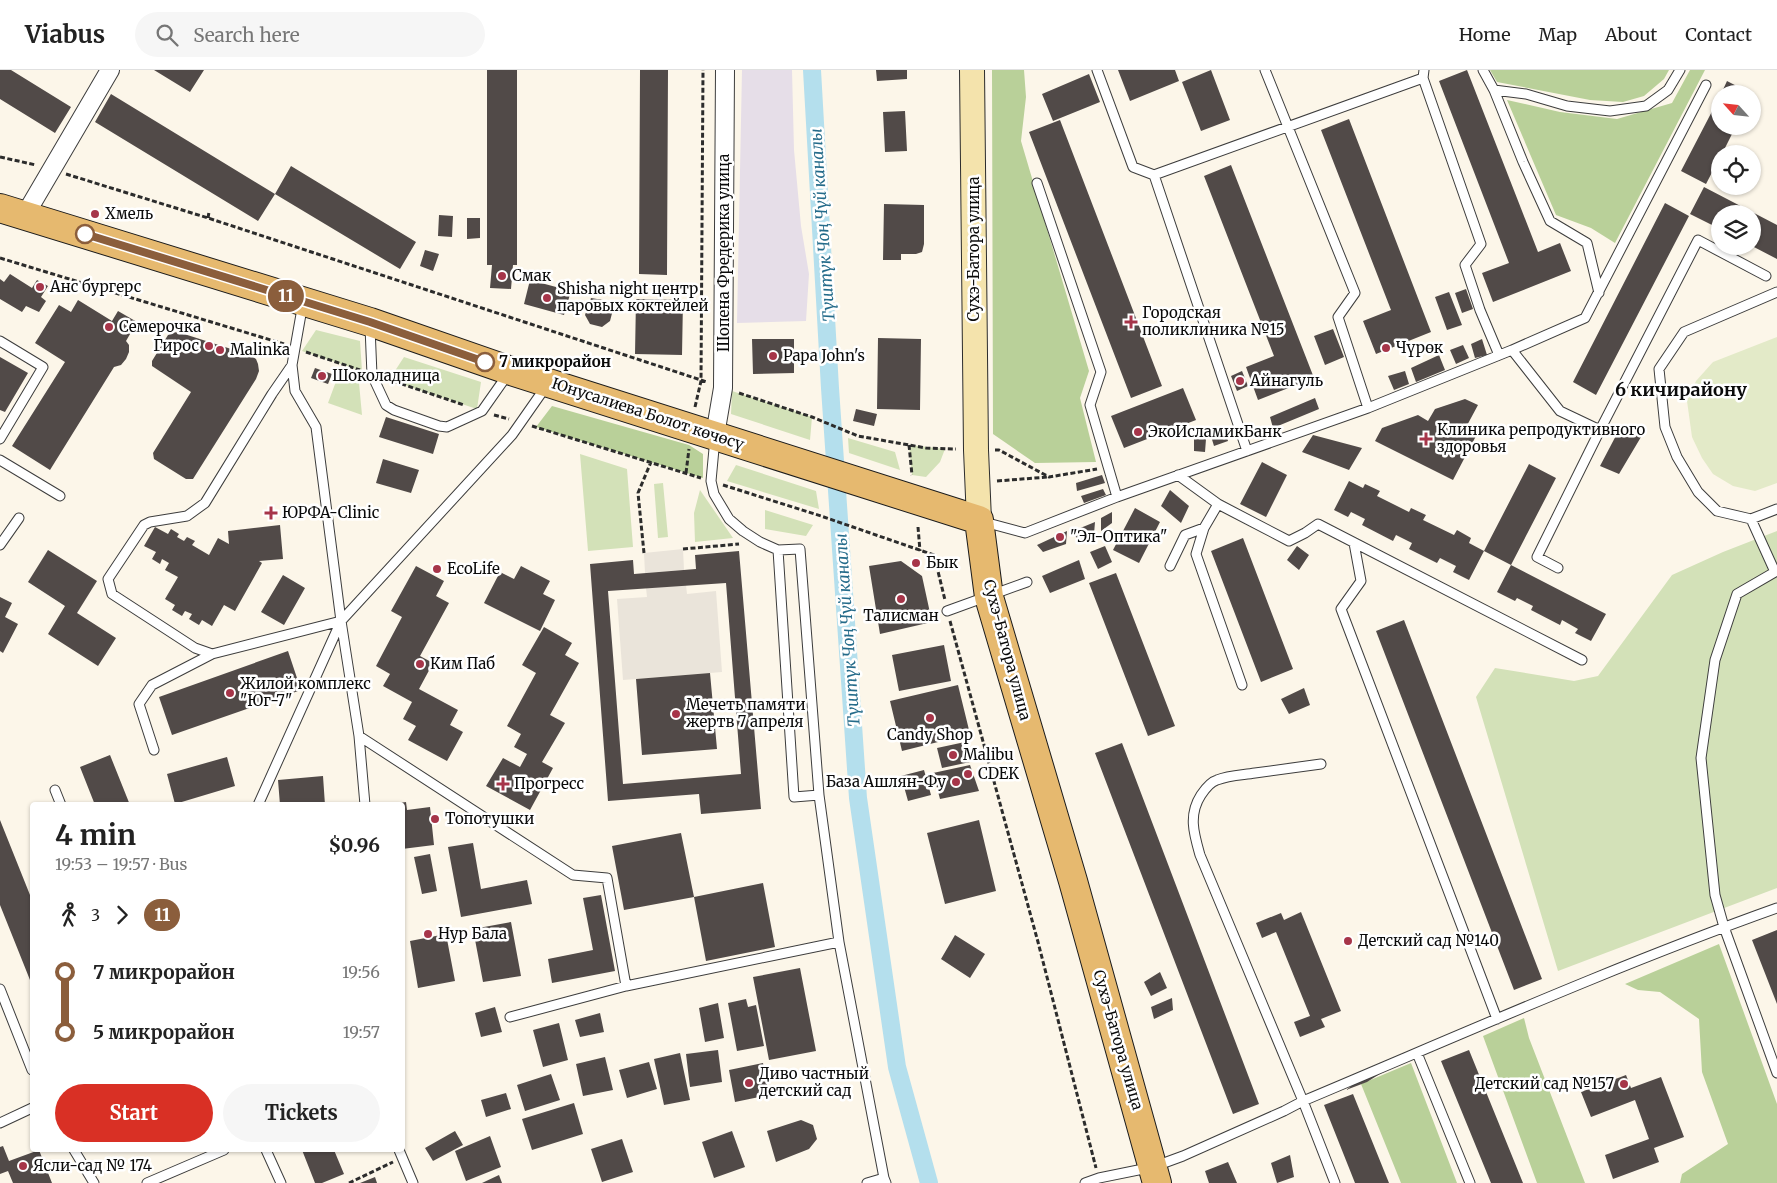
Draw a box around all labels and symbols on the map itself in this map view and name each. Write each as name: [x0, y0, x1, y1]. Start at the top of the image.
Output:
north arrow: [1711, 85, 1761, 135]
water label: Түштүк Чоң Чүй каналы: [805, 128, 839, 322]
street label: Шопена Фредерика улица: [714, 154, 733, 352]
street label: Сухэ-Батора улица: [964, 177, 983, 322]
place label: Хмель: [105, 204, 153, 223]
marker: Хмель: [89, 208, 101, 220]
unlabelled marker: [75, 224, 95, 244]
place label: Смак: [512, 266, 552, 285]
marker: Смак: [496, 270, 508, 282]
place label: Анс бургерс: [49, 277, 142, 296]
place label: Shisha night центр паровых коктейлей: [557, 279, 709, 315]
line badge: 11: [264, 280, 308, 312]
marker: Анс бургерс: [34, 281, 46, 293]
marker: Shisha night центр паровых коктейлей: [541, 292, 553, 304]
place label: Городская поликлиника №15: [1142, 303, 1285, 339]
marker: Городская поликлиника №15: [1124, 315, 1138, 329]
place label: Семерочка: [119, 317, 201, 336]
marker: Семерочка: [103, 321, 115, 333]
place label: Гирос: [153, 336, 199, 355]
place label: Чүрөк: [1396, 338, 1444, 357]
marker: Гирос: [203, 340, 215, 352]
place label: Malinka: [230, 340, 290, 359]
marker: Чүрөк: [1380, 342, 1392, 354]
marker: Malinka: [214, 344, 226, 356]
place label: Papa John's: [783, 346, 865, 365]
marker: Papa John's: [767, 350, 779, 362]
marker: 7 микрорайон: [475, 352, 495, 372]
place label: 7 микрорайон: [499, 352, 611, 371]
place label: Шоколадница: [332, 366, 440, 385]
marker: Шоколадница: [316, 370, 328, 382]
place label: Айнагуль: [1249, 371, 1323, 390]
street label: Юнусалиева Болот көчөсү: [550, 373, 747, 454]
marker: Айнагуль: [1234, 375, 1246, 387]
district label: 6 кичирайону: [1615, 378, 1747, 401]
place label: Клиника репродуктивного здоровья: [1437, 420, 1645, 456]
place label: ЭкоИсламикБанк: [1148, 422, 1282, 441]
marker: ЭкоИсламикБанк: [1132, 426, 1144, 438]
marker: Клиника репродуктивного здоровья: [1419, 432, 1433, 446]
place label: ЮРФА-Clinic: [282, 503, 380, 522]
marker: ЮРФА-Clinic: [264, 506, 278, 520]
place label: "Эл-Оптика": [1070, 527, 1167, 546]
marker: "Эл-Оптика": [1054, 531, 1066, 543]
water label: Түштүк Чоң Чүй каналы: [830, 533, 864, 727]
place label: Бык: [926, 553, 959, 572]
marker: Бык: [910, 557, 922, 569]
place label: EcoLife: [447, 559, 500, 578]
marker: EcoLife: [431, 563, 443, 575]
street label: Сухэ-Батора улица: [980, 577, 1035, 722]
marker: Талисман: [895, 593, 907, 605]
place label: Талисман: [863, 606, 939, 625]
place label: Ким Паб: [430, 654, 495, 673]
marker: Ким Паб: [414, 658, 426, 670]
place label: Жилой комплекс "Юг-7": [240, 674, 371, 710]
marker: Жилой комплекс "Юг-7": [224, 687, 236, 699]
place label: Мечеть памяти жертв 7 апреля: [686, 695, 806, 731]
marker: Мечеть памяти жертв 7 апреля: [670, 708, 682, 720]
marker: Candy Shop: [924, 712, 936, 724]
place label: Candy Shop: [887, 725, 973, 744]
place label: Malibu: [963, 745, 1014, 764]
marker: Malibu: [947, 749, 959, 761]
place label: CDEK: [978, 764, 1019, 783]
marker: CDEK: [962, 768, 974, 780]
place label: База Ашлян-Фу: [826, 772, 946, 791]
place label: Прогресс: [514, 774, 585, 793]
marker: База Ашлян-Фу: [950, 776, 962, 788]
marker: Прогресс: [496, 777, 510, 791]
place label: Топотушки: [445, 809, 534, 828]
marker: Топотушки: [429, 813, 441, 825]
place label: Нур Бала: [438, 924, 507, 943]
marker: Нур Бала: [422, 928, 434, 940]
place label: Детский сад №140: [1358, 931, 1499, 950]
marker: Детский сад №140: [1342, 935, 1354, 947]
street label: Сухэ-Батора улица: [1089, 968, 1148, 1112]
place label: Диво частный детский сад: [758, 1064, 869, 1100]
place label: Детский сад №157: [1475, 1074, 1614, 1093]
marker: Диво частный детский сад: [743, 1077, 755, 1089]
marker: Детский сад №157: [1618, 1078, 1630, 1090]
place label: Ясли-сад № 174: [33, 1156, 152, 1175]
marker: Ясли-сад № 174: [17, 1160, 29, 1172]

